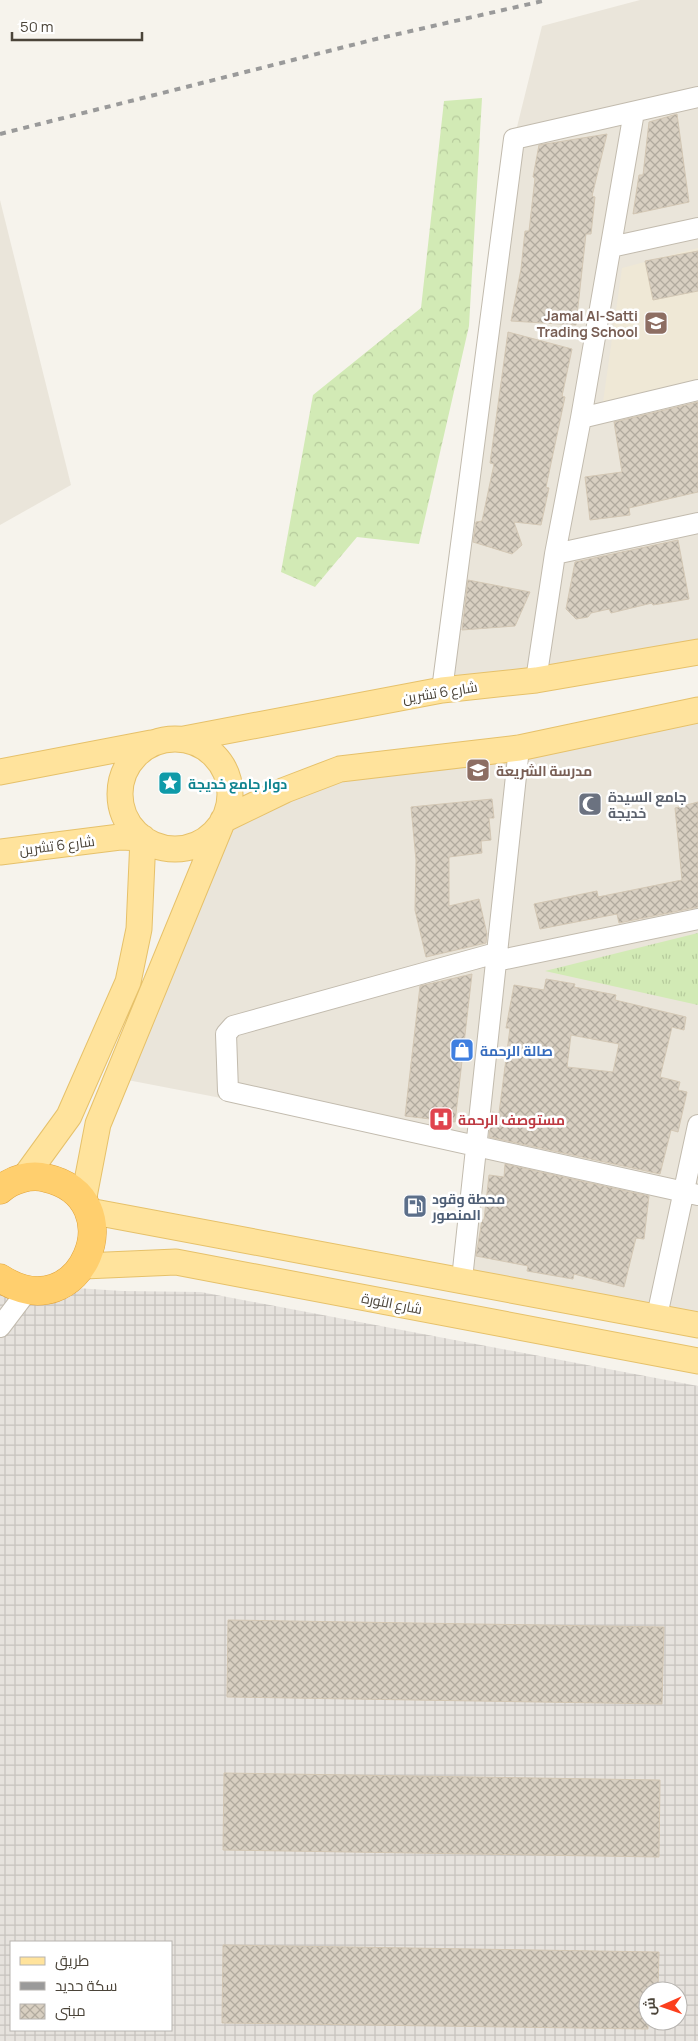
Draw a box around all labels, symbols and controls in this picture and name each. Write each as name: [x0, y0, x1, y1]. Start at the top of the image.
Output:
scale bar: [12, 10, 142, 42]
text: 50 m: [20, 16, 54, 37]
place label: Jamal Al-Satti Trading School: [537, 306, 638, 341]
school or university icon: Jamal Al-Satti Trading School: [643, 310, 669, 336]
street label: شارع 6 تشرين: [401, 677, 479, 707]
school or university icon: مدرسة الشريعة: [465, 757, 491, 783]
place label: مدرسة الشريعة: [496, 761, 592, 780]
place icon: دوار جامع خديجة: [157, 770, 183, 796]
place label: دوار جامع خديجة: [188, 774, 287, 794]
place label: جامع السيدة خديجة: [608, 787, 687, 822]
mosque icon: جامع السيدة خديجة: [577, 791, 603, 817]
street label: شارع 6 تشرين: [18, 831, 96, 859]
shop icon: صالة الرحمة: [449, 1037, 475, 1063]
place label: صالة الرحمة: [480, 1041, 553, 1060]
hospital icon: مستوصف الرحمة: [428, 1106, 454, 1132]
place label: مستوصف الرحمة: [458, 1110, 565, 1129]
place label: محطة وقود المنصور: [431, 1189, 505, 1224]
fuel station icon: محطة وقود المنصور: [402, 1193, 428, 1219]
street label: شارع الثورة: [360, 1288, 424, 1318]
legend: [10, 1941, 172, 2031]
text: طريق: [55, 1950, 89, 1971]
text: سكة حديد: [55, 1975, 117, 1996]
north arrow: [638, 1981, 688, 2031]
text: ش: [640, 1997, 659, 2016]
text: مبنى: [55, 2000, 86, 2021]

